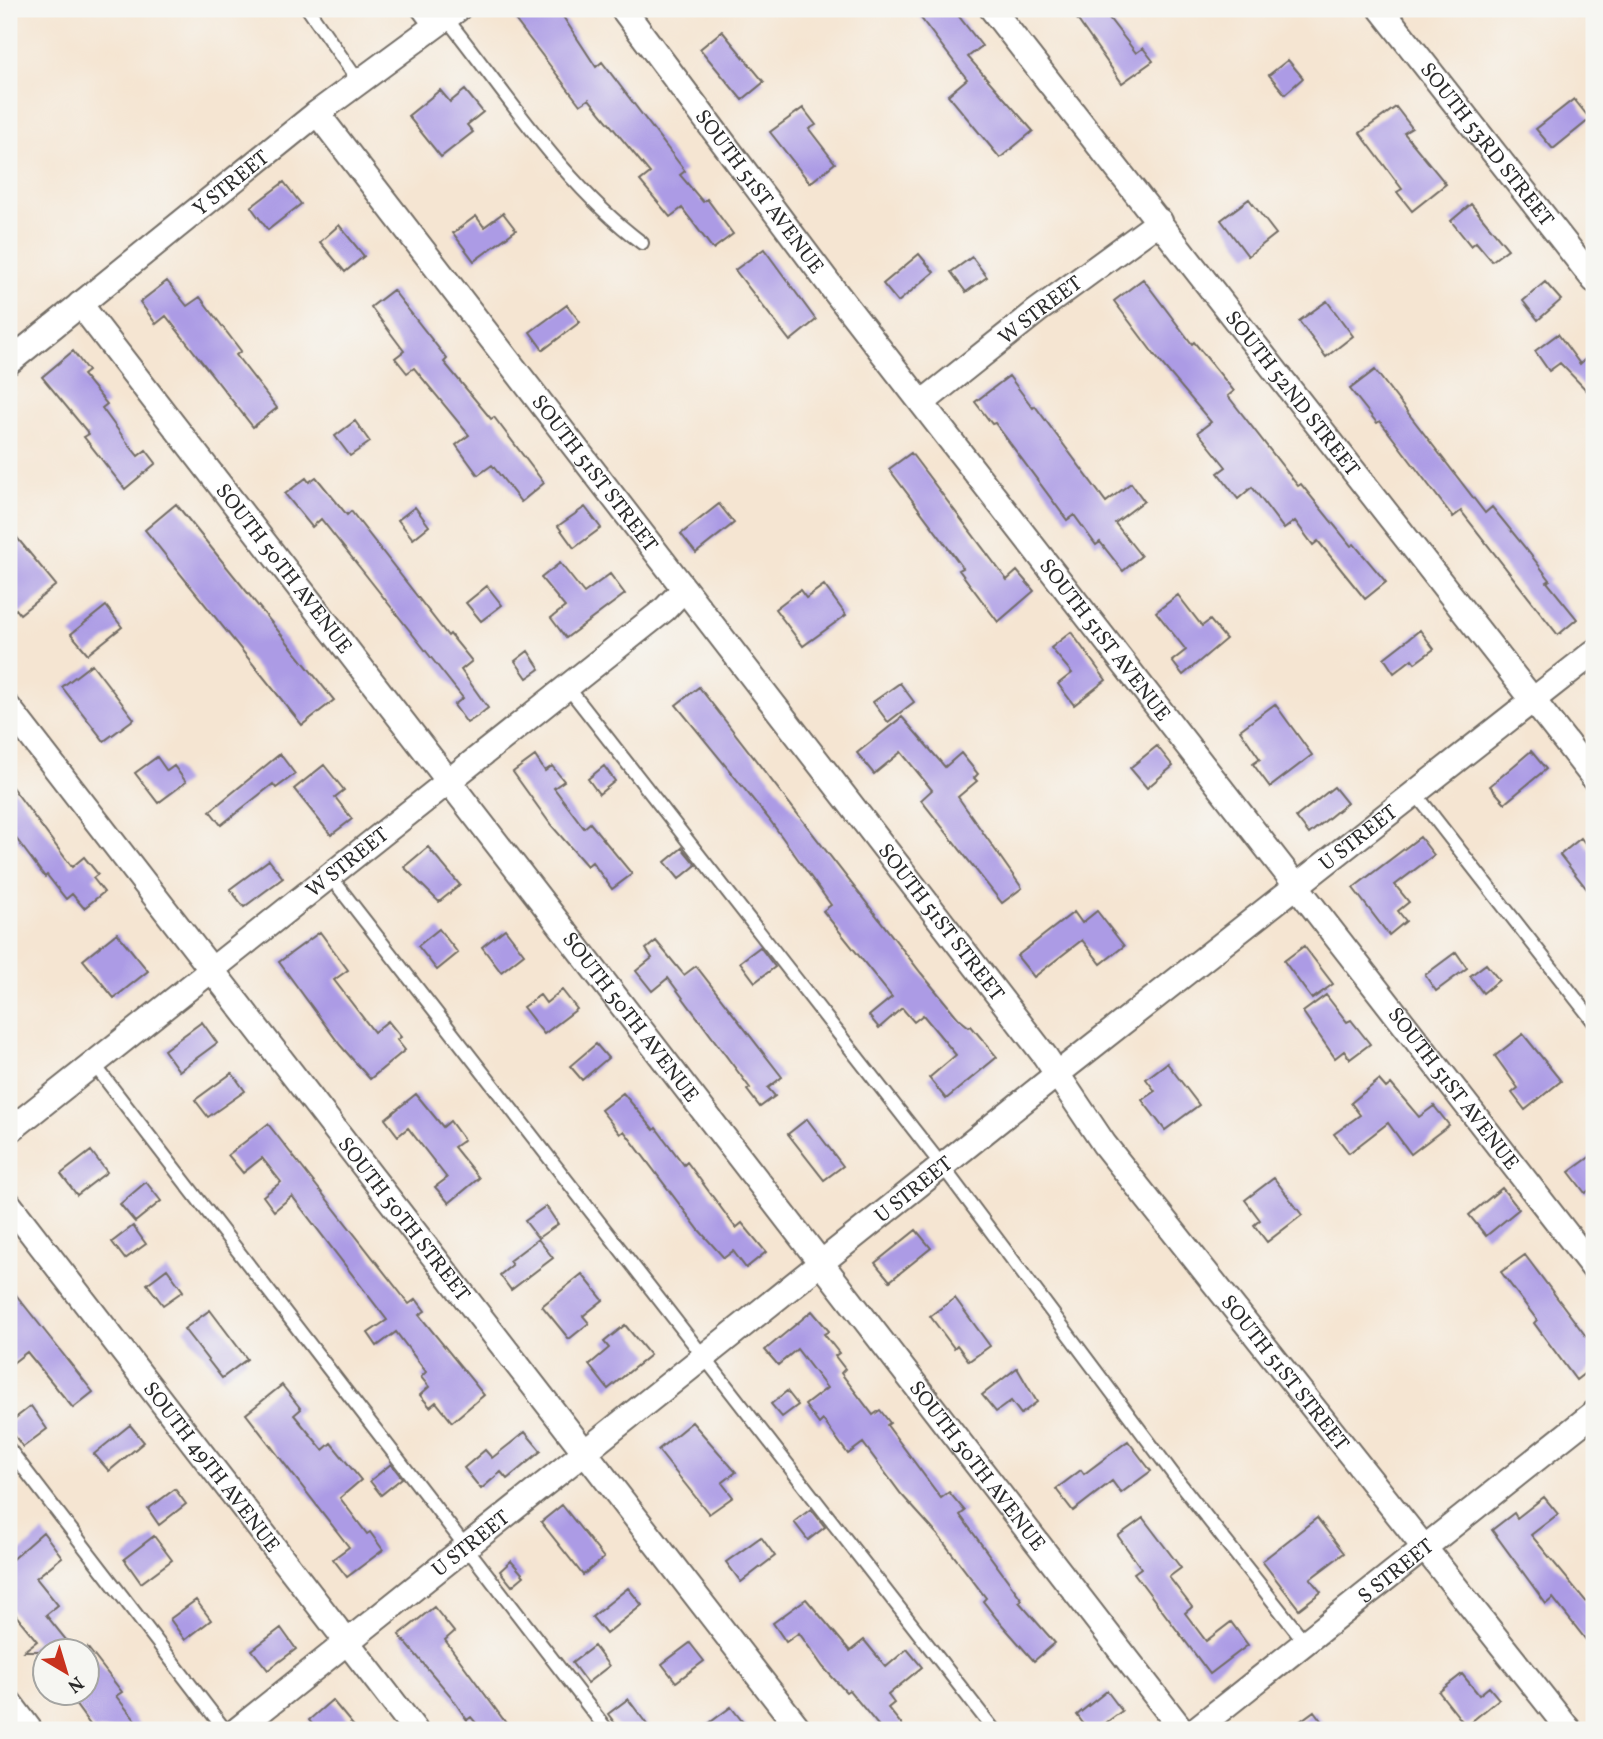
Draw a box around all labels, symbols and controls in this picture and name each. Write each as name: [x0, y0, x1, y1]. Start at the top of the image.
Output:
street label: SOUTH 53RD STREET: [1412, 57, 1560, 233]
street label: SOUTH 51ST AVENUE: [687, 104, 830, 281]
street label: Y STREET: [187, 144, 276, 224]
street label: W STREET: [993, 270, 1089, 352]
street label: SOUTH 52ND STREET: [1218, 305, 1366, 483]
street label: SOUTH 51ST STREET: [524, 389, 664, 559]
street label: SOUTH 50TH AVENUE: [208, 478, 358, 660]
street label: SOUTH 51ST AVENUE: [1032, 553, 1177, 728]
street label: U STREET: [1314, 799, 1404, 879]
street label: W STREET: [300, 821, 396, 905]
street label: SOUTH 51ST STREET: [870, 838, 1010, 1008]
street label: SOUTH 50TH AVENUE: [555, 927, 705, 1109]
street label: SOUTH 51ST AVENUE: [1380, 1002, 1525, 1177]
street label: SOUTH 50TH STREET: [330, 1131, 476, 1308]
street label: U STREET: [869, 1150, 959, 1230]
street label: SOUTH 51ST STREET: [1213, 1289, 1355, 1458]
street label: SOUTH 50TH AVENUE: [901, 1375, 1052, 1558]
street label: SOUTH 49TH AVENUE: [135, 1376, 286, 1559]
street label: U STREET: [426, 1504, 517, 1585]
street label: S STREET: [1352, 1533, 1441, 1611]
north arrow: [32, 1638, 102, 1708]
text: N: [62, 1669, 89, 1698]

